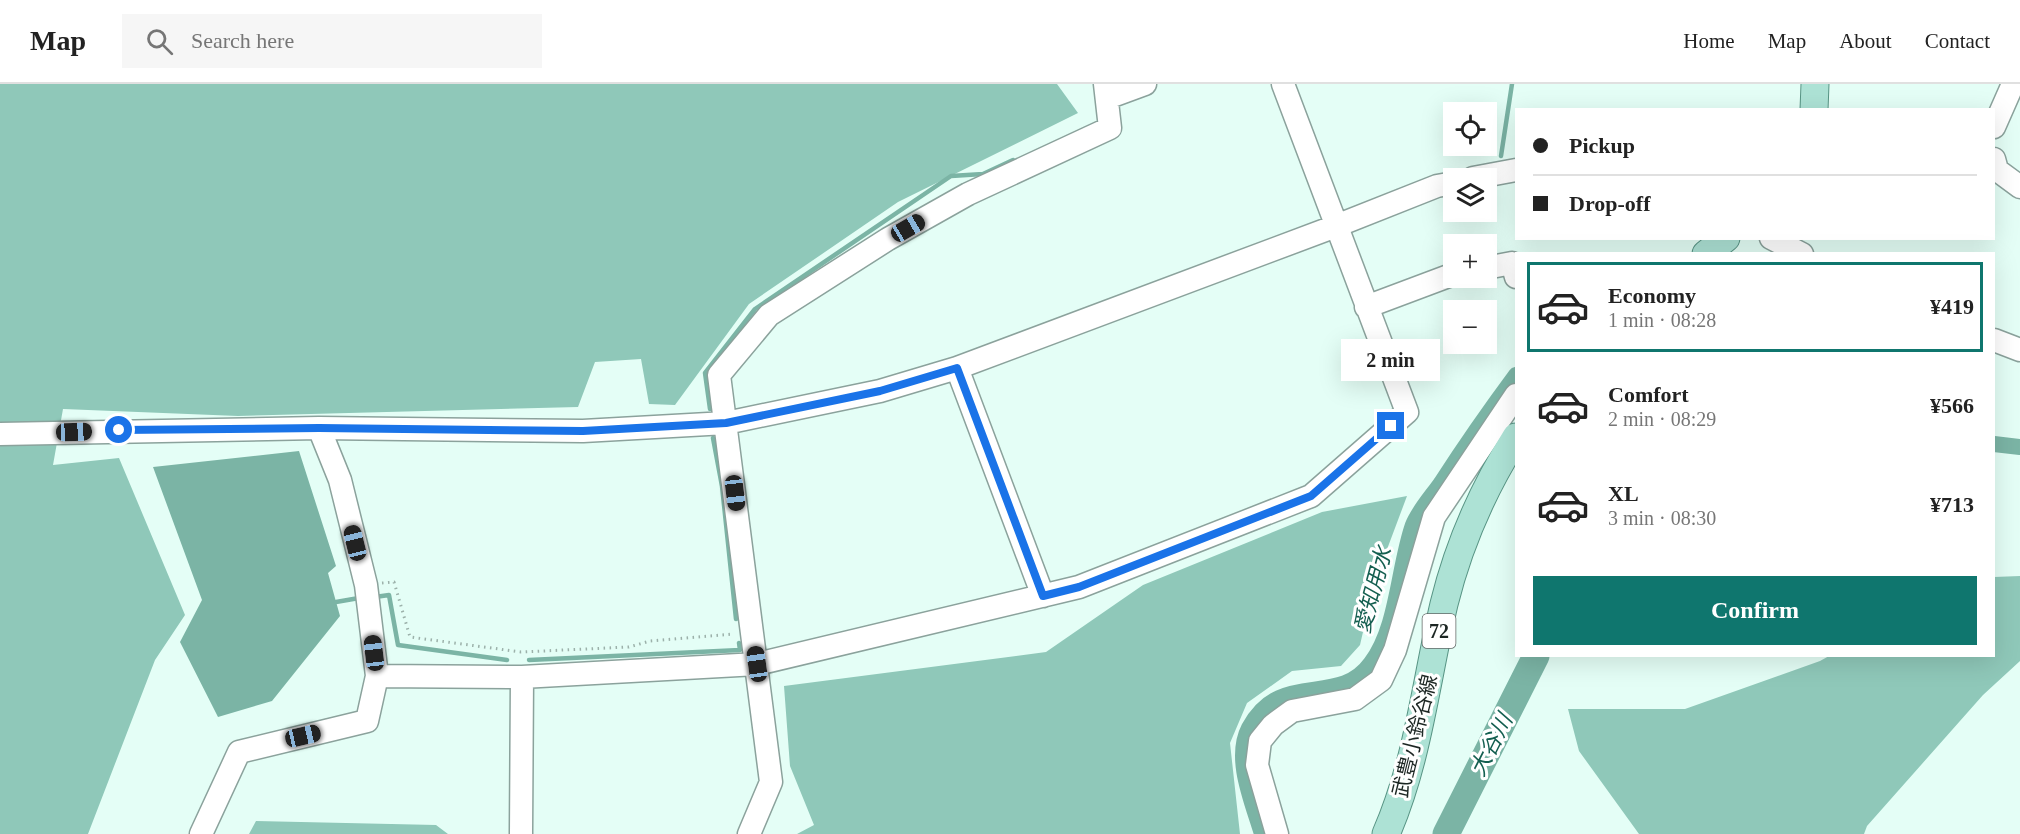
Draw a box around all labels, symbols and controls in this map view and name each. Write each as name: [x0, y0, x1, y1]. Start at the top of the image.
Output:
search box: [122, 14, 542, 68]
text: Map: [30, 25, 86, 56]
icon: search: [143, 25, 176, 58]
text: Search here: [191, 28, 294, 53]
text: Home: [1683, 29, 1735, 53]
text: Map: [1768, 29, 1806, 53]
text: About: [1839, 29, 1892, 53]
text: Contact: [1925, 29, 1990, 53]
map controls: [1443, 102, 1497, 354]
button: locate: [1443, 102, 1497, 156]
text: Pickup: [1569, 133, 1635, 158]
button: layers: [1443, 168, 1497, 222]
text: Drop-off: [1569, 191, 1650, 216]
car: [888, 211, 928, 245]
button: +: [1443, 234, 1497, 288]
icon: car: [1536, 280, 1590, 334]
text: Economy: [1608, 283, 1696, 308]
text: ¥419: [1930, 294, 1974, 319]
button: −: [1443, 300, 1497, 354]
text: 1 min · 08:28: [1608, 309, 1716, 331]
callout: 2 min: [1342, 339, 1440, 381]
text: 2 min: [1366, 349, 1415, 371]
icon: car: [1536, 379, 1590, 433]
text: Comfort: [1608, 382, 1689, 407]
text: ¥566: [1930, 393, 1974, 418]
text: 2 min · 08:29: [1608, 408, 1716, 430]
route end: [1377, 412, 1404, 439]
route start: [105, 416, 132, 443]
car: [56, 422, 92, 442]
car: [724, 474, 746, 512]
icon: car: [1536, 478, 1590, 532]
text: XL: [1608, 481, 1639, 506]
text: ¥713: [1930, 492, 1974, 517]
text: 3 min · 08:30: [1608, 507, 1716, 529]
car: [342, 523, 368, 563]
water label: 愛知用水: [1350, 542, 1397, 636]
button: Confirm: [1533, 576, 1977, 645]
road number: 72: [1422, 614, 1456, 648]
car: [363, 634, 385, 672]
car: [746, 645, 768, 683]
street label: 武豊小鈴谷線: [1388, 672, 1442, 800]
water label: 大谷川: [1465, 708, 1518, 780]
car: [283, 723, 323, 749]

